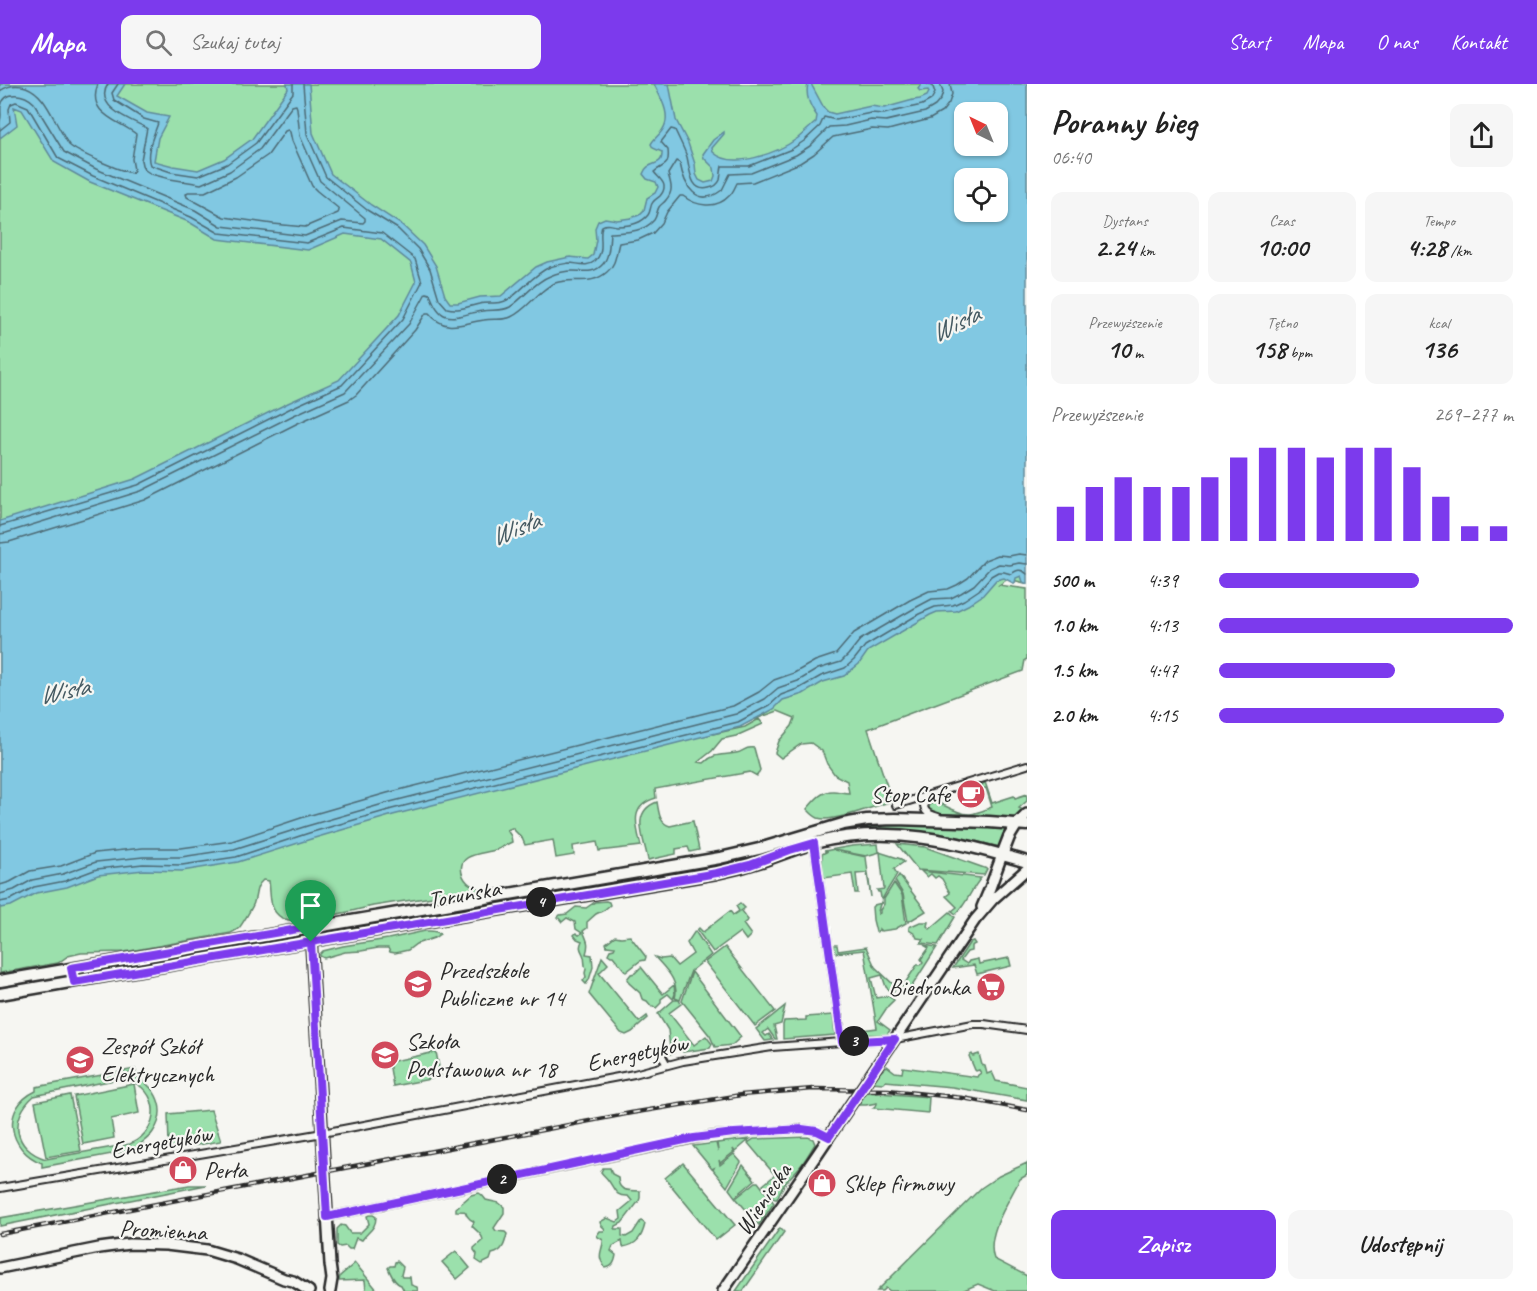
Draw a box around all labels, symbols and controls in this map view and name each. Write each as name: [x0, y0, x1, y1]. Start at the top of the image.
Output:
search box: [121, 15, 541, 69]
text: Mapa: [30, 25, 85, 60]
icon: search: [142, 26, 175, 59]
text: Szukaj tutaj: [190, 28, 280, 56]
text: Start: [1229, 29, 1270, 55]
text: Mapa: [1303, 29, 1343, 55]
text: O nas: [1376, 29, 1418, 55]
text: Kontakt: [1451, 29, 1507, 55]
text: Poranny bieg: [1051, 101, 1197, 143]
north arrow: [954, 102, 1008, 156]
map controls: [954, 102, 1008, 222]
button: share: [1450, 104, 1513, 167]
text: 06:40: [1051, 145, 1091, 170]
button: locate: [954, 168, 1008, 222]
text: Dystans: [1102, 211, 1148, 231]
text: Czas: [1269, 211, 1295, 231]
text: Tempo: [1423, 211, 1455, 231]
text: 2.24: [1095, 231, 1135, 264]
text: 10:00: [1256, 231, 1308, 264]
text: 4:28: [1406, 231, 1447, 264]
text: km: [1135, 241, 1155, 261]
text: /km: [1447, 241, 1472, 261]
water label: Wisła: [925, 296, 987, 349]
text: Przewyższenie: [1088, 313, 1162, 333]
text: Tętno: [1267, 313, 1297, 333]
text: kcal: [1428, 313, 1450, 333]
text: 10: [1107, 333, 1130, 366]
text: 158: [1252, 333, 1286, 366]
text: 136: [1421, 333, 1457, 366]
text: m: [1130, 343, 1143, 363]
text: bpm: [1286, 343, 1312, 363]
text: Przewyższenie: [1051, 402, 1143, 427]
text: 269–277 m: [1434, 402, 1513, 427]
water label: Wisła: [486, 503, 547, 553]
text: 500 m: [1051, 568, 1094, 593]
text: 4:39: [1147, 568, 1178, 593]
text: 1.0 km: [1051, 613, 1098, 638]
text: 4:13: [1147, 613, 1178, 638]
text: 1.5 km: [1051, 658, 1097, 683]
text: 4:47: [1147, 658, 1178, 683]
water label: Wisła: [36, 669, 95, 712]
text: 2.0 km: [1051, 703, 1098, 728]
text: 4:15: [1147, 703, 1178, 728]
cafe icon: Stop Cafe: [955, 778, 987, 810]
place label: Stop Cafe: [871, 779, 952, 809]
street label: Toruńska: [425, 873, 504, 915]
pin: [285, 880, 336, 942]
pin: 4: [526, 887, 556, 917]
icon: arrive: [294, 889, 327, 922]
text: 4: [537, 892, 545, 912]
place label: Przedszkole Publiczne nr 14: [439, 955, 567, 1013]
school or university icon: Przedszkole Publiczne nr 14: [402, 968, 434, 1000]
supermarket icon: Biedronka: [975, 971, 1007, 1003]
place label: Biedronka: [888, 972, 972, 1002]
place label: Szkoła Podstawowa nr 18: [406, 1026, 559, 1084]
pin: 3: [839, 1026, 869, 1056]
street label: Energetyków: [584, 1027, 692, 1078]
place label: Zespół Szkół Elektrycznych: [101, 1031, 215, 1089]
text: 3: [850, 1031, 858, 1051]
school or university icon: Szkoła Podstawowa nr 18: [369, 1039, 401, 1071]
school or university icon: Zespół Szkół Elektrycznych: [64, 1044, 96, 1076]
street label: Energetyków: [108, 1118, 215, 1166]
shop icon: Perła: [167, 1154, 199, 1186]
place label: Perła: [204, 1155, 248, 1185]
street label: Wieniecka: [728, 1156, 799, 1241]
pin: 2: [487, 1164, 517, 1194]
shop icon: Sklep firmowy: [806, 1167, 838, 1199]
place label: Sklep firmowy: [843, 1168, 956, 1198]
text: 2: [498, 1169, 506, 1189]
button: Zapisz: [1051, 1210, 1276, 1279]
button: Udostępnij: [1288, 1210, 1513, 1279]
street label: Promienna: [119, 1213, 209, 1247]

